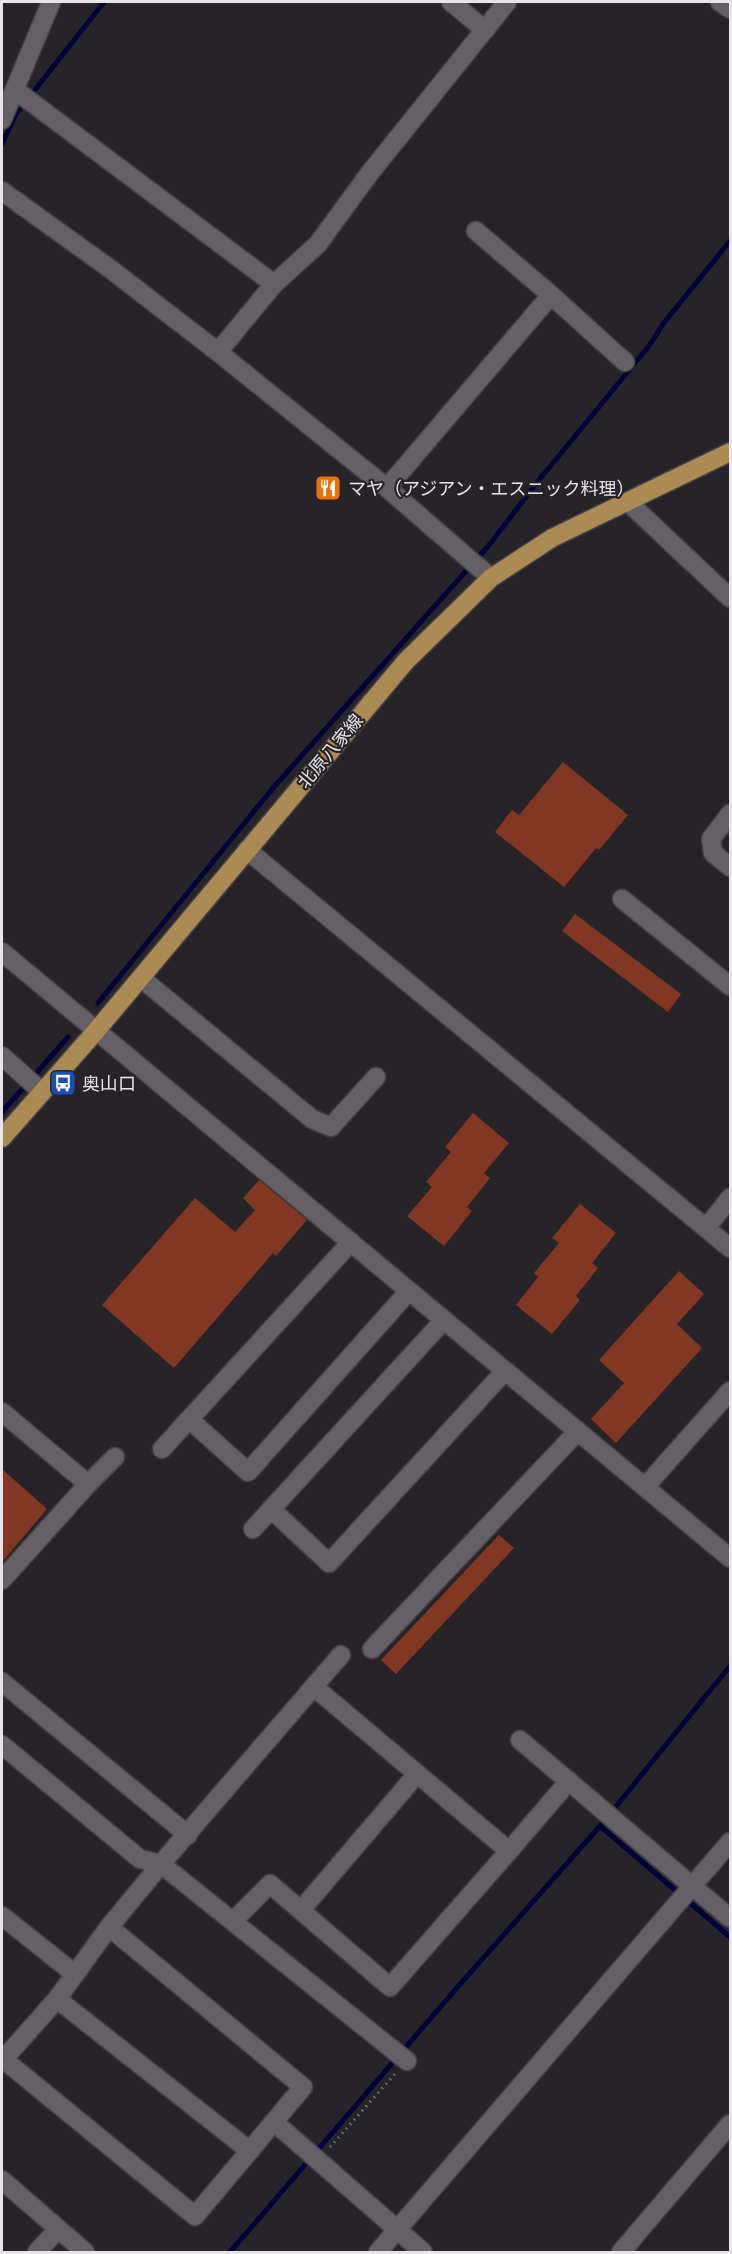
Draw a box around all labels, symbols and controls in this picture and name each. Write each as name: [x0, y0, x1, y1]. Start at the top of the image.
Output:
restaurant icon: マヤ（アジアン・エスニック料理）: [313, 473, 343, 503]
place label: マヤ（アジアン・エスニック料理）: [348, 477, 635, 500]
street label: 北原八家線: [292, 709, 368, 793]
bus stop icon: 奥山口: [48, 1068, 78, 1098]
place label: 奥山口: [82, 1072, 136, 1095]

